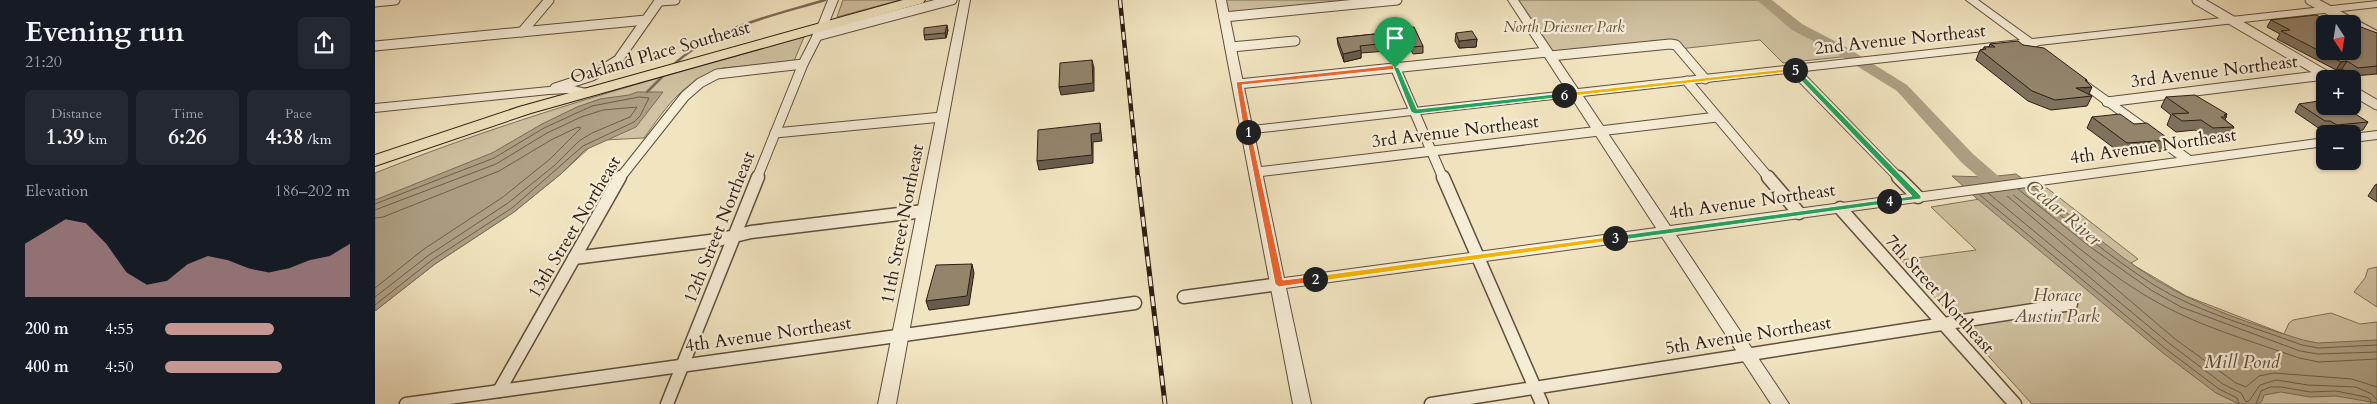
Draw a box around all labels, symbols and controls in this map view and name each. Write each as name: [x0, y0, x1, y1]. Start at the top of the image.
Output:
text: Evening run: [25, 13, 184, 51]
street label: Oakland Place Southeast: [567, 15, 753, 90]
north arrow: [2316, 15, 2361, 60]
map controls: [2316, 15, 2361, 170]
button: share: [298, 17, 350, 69]
pin: [1374, 17, 1416, 68]
park label: North Driesner Park: [1503, 17, 1625, 37]
street label: 2nd Avenue Northeast: [1813, 18, 1987, 61]
icon: arrive: [1381, 24, 1409, 52]
street label: 3rd Avenue Northeast: [2129, 49, 2299, 94]
text: 21:20: [25, 51, 62, 73]
pin: 5: [1783, 58, 1807, 82]
text: 5: [1792, 61, 1799, 80]
button: +: [2316, 70, 2361, 115]
pin: 6: [1551, 82, 1577, 108]
text: 6: [1561, 86, 1568, 105]
text: Distance: [51, 104, 102, 123]
text: Time: [171, 104, 204, 123]
text: Pace: [285, 104, 312, 123]
street label: 3rd Avenue Northeast: [1370, 109, 1540, 154]
pin: 1: [1235, 120, 1261, 144]
street label: 4th Avenue Northeast: [2068, 122, 2238, 171]
text: 1.39: [46, 123, 84, 152]
text: 6:26: [168, 123, 207, 152]
text: 4:38: [265, 123, 304, 152]
text: 1: [1245, 123, 1252, 142]
button: −: [2316, 125, 2361, 170]
text: km: [84, 130, 107, 149]
text: /km: [304, 130, 332, 149]
street label: 11th Street Northeast: [875, 142, 930, 306]
street label: 12th Street Northeast: [678, 147, 761, 307]
street label: 13th Street Northeast: [522, 151, 627, 303]
water label: Cedar River: [2020, 173, 2107, 253]
street label: 4th Avenue Northeast: [1667, 177, 1837, 226]
text: Elevation: [25, 180, 89, 202]
text: 186–202 m: [274, 180, 350, 202]
pin: 4: [1877, 188, 1901, 214]
text: 4: [1886, 192, 1893, 211]
pin: 3: [1603, 226, 1627, 250]
text: 3: [1612, 229, 1619, 248]
street label: 7th Street Northeast: [1879, 229, 2000, 360]
pin: 2: [1303, 266, 1327, 292]
text: 2: [1312, 270, 1319, 289]
park label: Horace Austin Park: [2013, 283, 2100, 329]
street label: 4th Avenue Northeast: [683, 310, 853, 359]
street label: 5th Avenue Northeast: [1663, 310, 1833, 361]
text: 200 m: [25, 318, 69, 340]
text: 4:55: [105, 318, 134, 340]
water label: Mill Pond: [2204, 349, 2281, 375]
text: 400 m: [25, 356, 69, 378]
text: 4:50: [105, 356, 134, 378]

